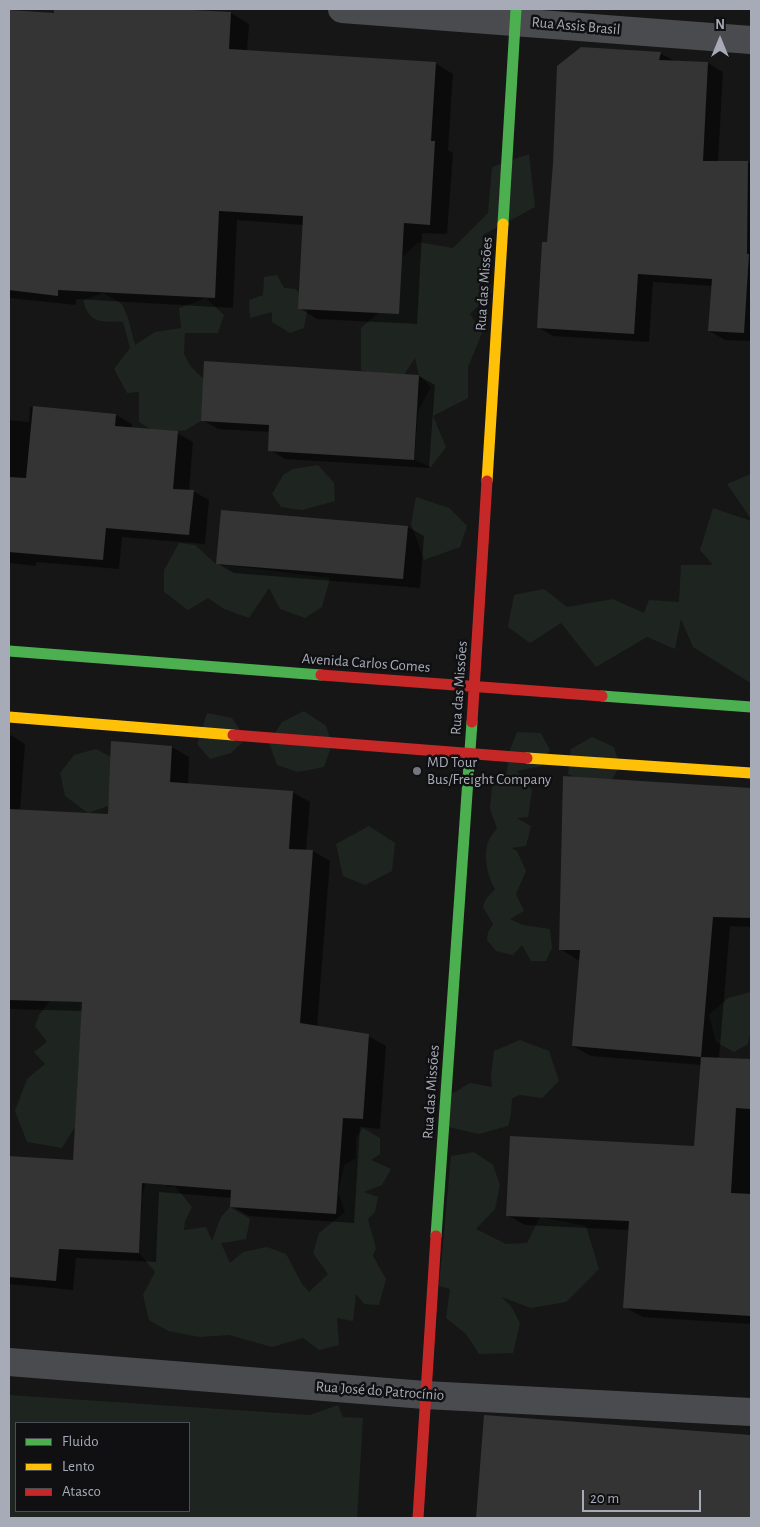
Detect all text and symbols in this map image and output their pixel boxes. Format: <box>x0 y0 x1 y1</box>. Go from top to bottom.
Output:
street label: Rua Assis Brasil <box>531 13 621 39</box>
north arrow <box>695 15 745 65</box>
text: N <box>715 18 725 32</box>
street label: Rua das Missões <box>472 236 496 332</box>
street label: Rua das Missões <box>447 640 471 736</box>
street label: Avenida Carlos Gomes <box>301 650 431 676</box>
place label: MD Tour Bus/Freight Company <box>427 753 551 788</box>
marker: MD Tour Bus/Freight Company <box>411 765 423 777</box>
street label: Rua das Missões <box>419 1044 443 1140</box>
street label: Rua José do Patrocínio <box>315 1378 445 1404</box>
legend <box>15 1422 190 1512</box>
text: Fluido <box>62 1434 99 1449</box>
text: Lento <box>62 1459 95 1474</box>
scale bar <box>585 1480 704 1512</box>
text: Atasco <box>62 1484 101 1499</box>
text: 20 m <box>590 1491 619 1506</box>

